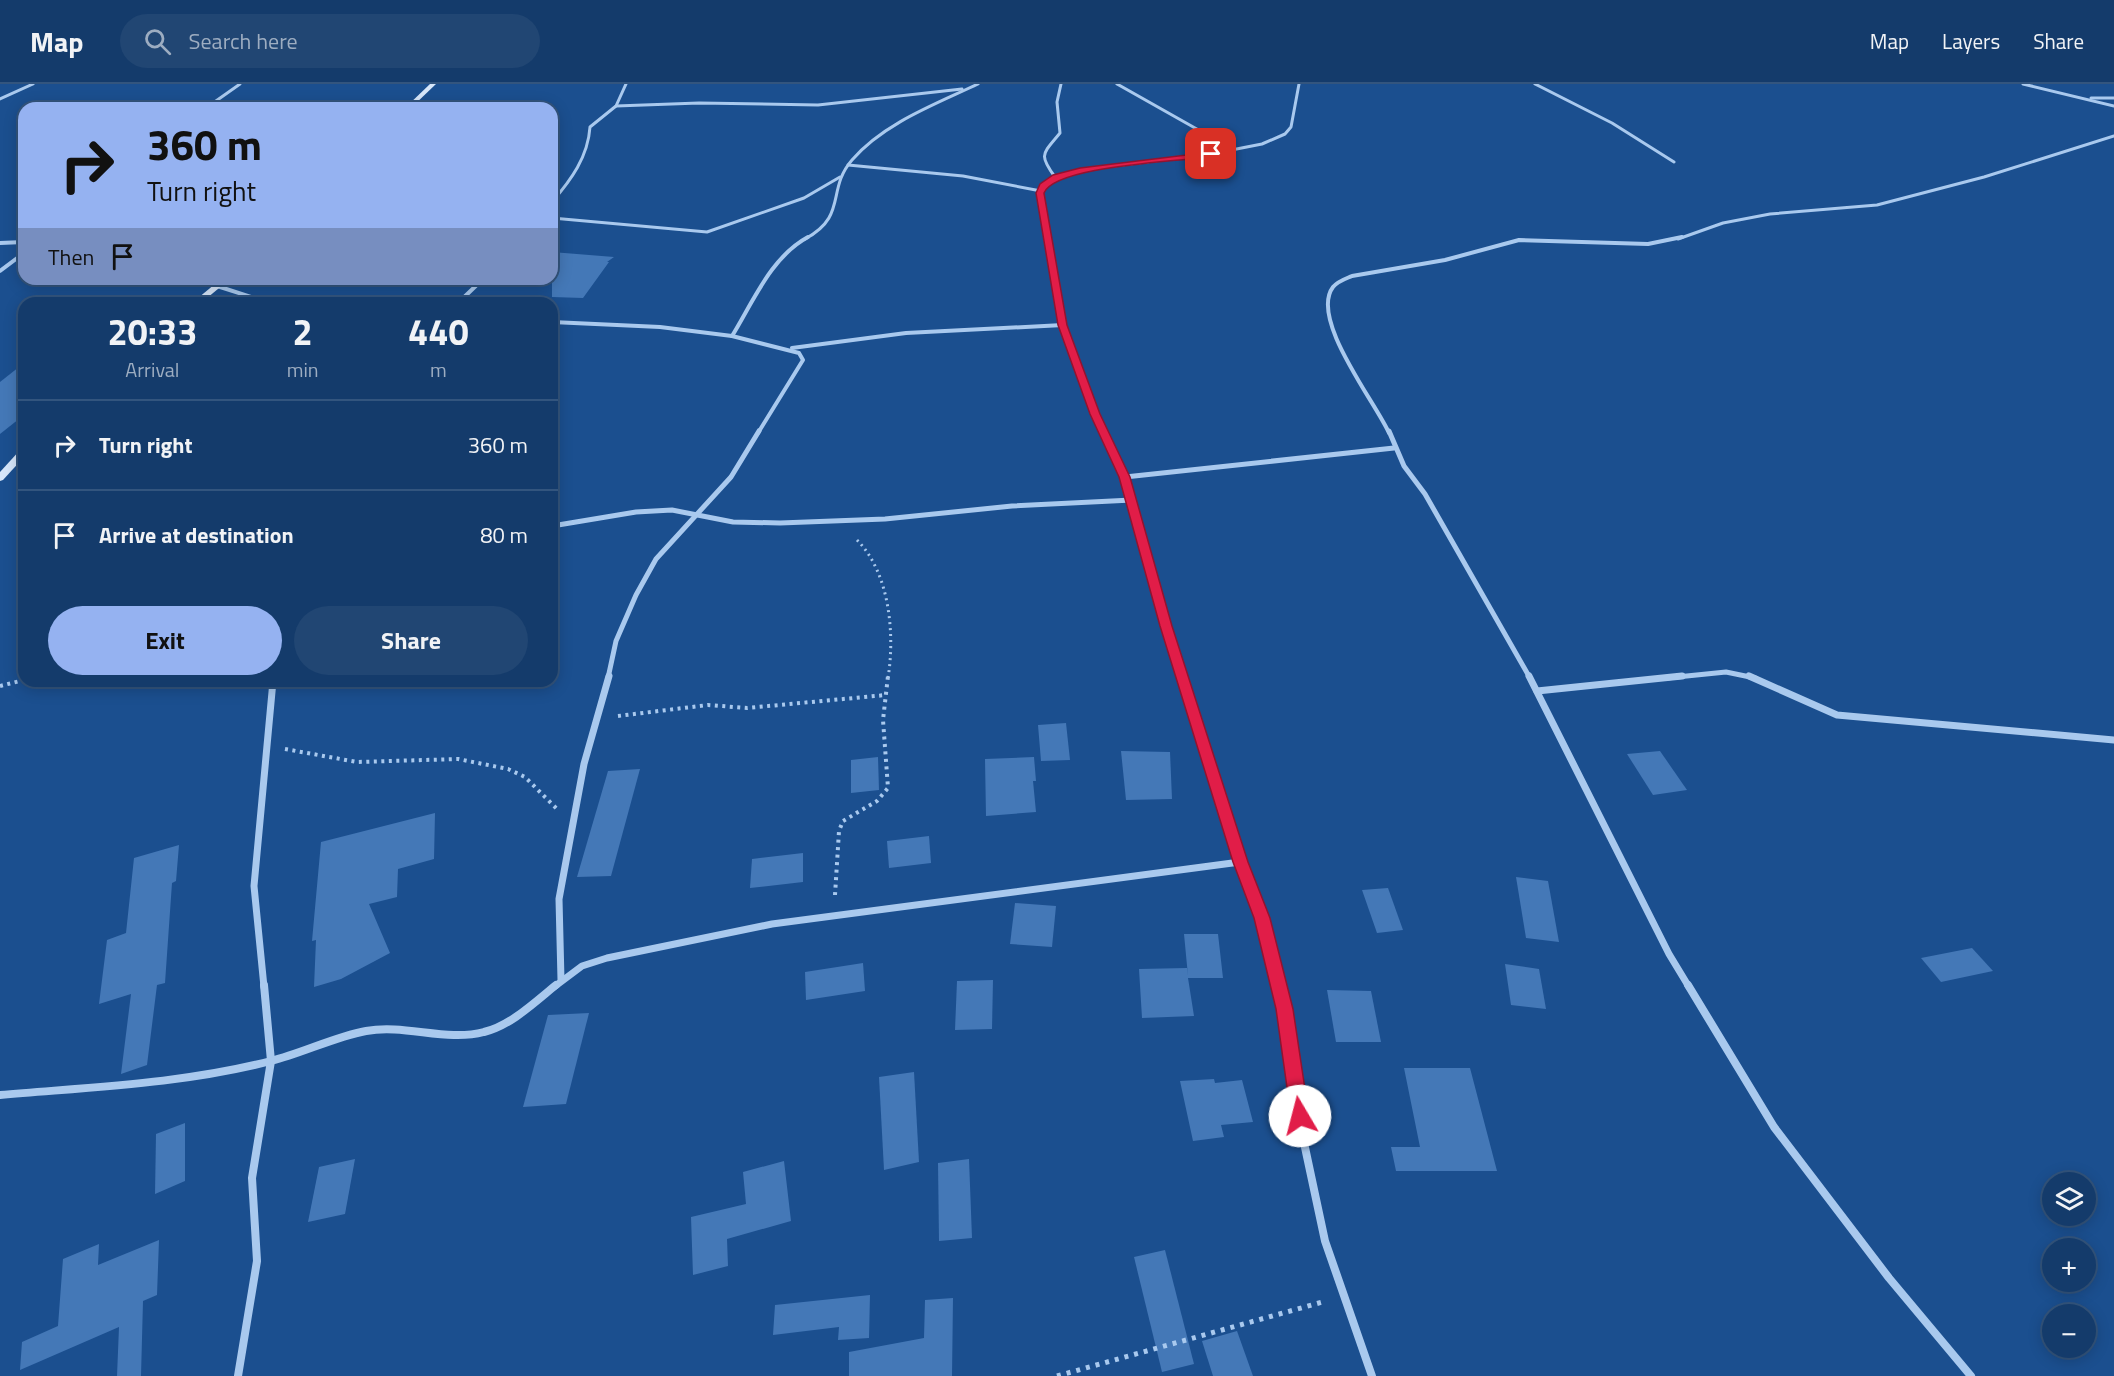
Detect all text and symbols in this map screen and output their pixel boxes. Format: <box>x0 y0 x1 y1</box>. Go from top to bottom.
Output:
search box <box>120 14 540 68</box>
text: Map <box>30 20 84 63</box>
text: Search here <box>189 24 298 58</box>
icon: search <box>141 25 174 58</box>
text: Map <box>1870 25 1909 57</box>
text: Layers <box>1942 25 2000 57</box>
text: Share <box>2033 25 2084 57</box>
text: 360 m <box>147 112 262 176</box>
icon: right <box>48 126 126 204</box>
pin <box>1185 128 1236 179</box>
icon: arrive <box>1194 137 1227 170</box>
text: Turn right <box>147 170 256 211</box>
text: Then <box>48 240 94 274</box>
icon: arrive <box>106 240 139 273</box>
text: 20:33 <box>107 304 197 359</box>
text: 2 <box>293 304 313 359</box>
text: 440 <box>408 304 469 359</box>
text: Arrival <box>125 354 180 385</box>
text: min <box>287 354 319 385</box>
text: m <box>430 354 447 385</box>
text: Turn right <box>99 428 193 462</box>
text: 360 m <box>468 428 528 462</box>
icon: right <box>48 429 81 462</box>
text: Arrive at destination <box>99 518 294 552</box>
text: 80 m <box>480 518 528 552</box>
icon: arrive <box>48 519 81 552</box>
button: Exit <box>48 606 282 675</box>
button: Share <box>294 606 528 675</box>
position arrow <box>1268 1084 1332 1148</box>
map controls <box>2042 1172 2096 1358</box>
button: layers <box>2042 1172 2096 1226</box>
button: + <box>2042 1238 2096 1292</box>
button: − <box>2042 1304 2096 1358</box>

